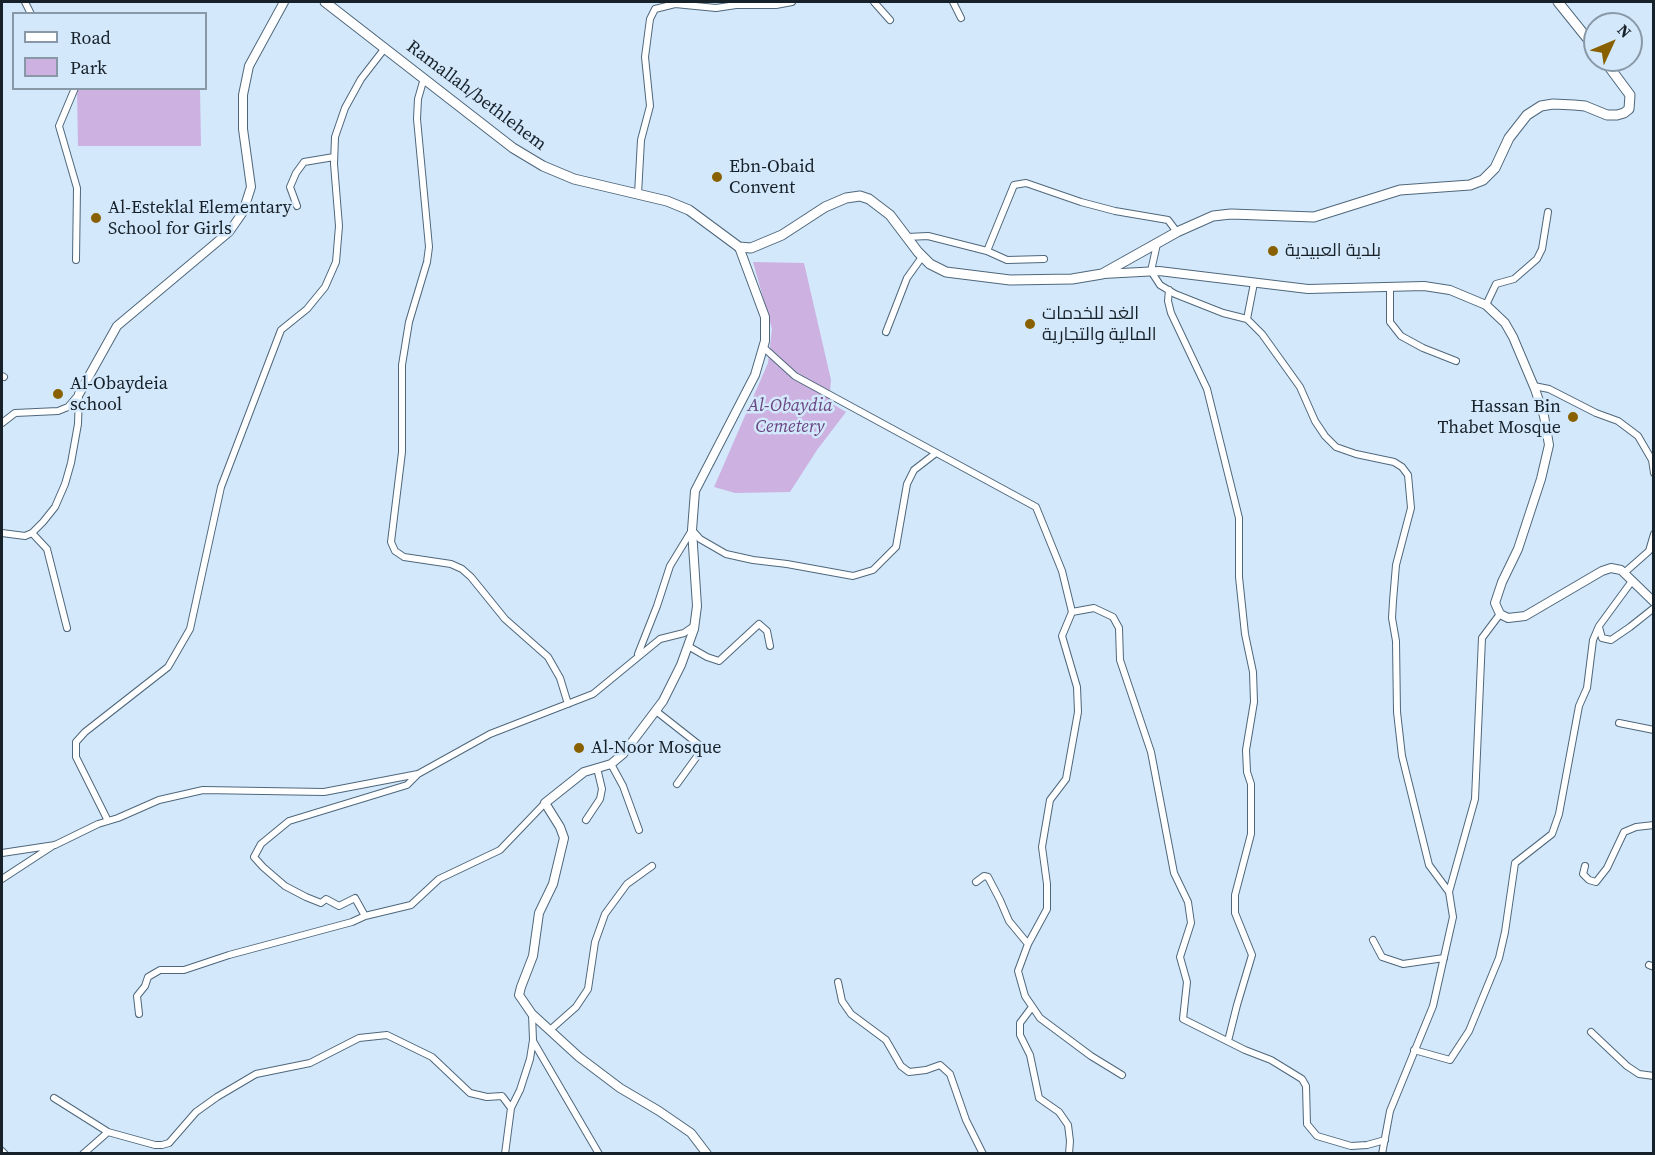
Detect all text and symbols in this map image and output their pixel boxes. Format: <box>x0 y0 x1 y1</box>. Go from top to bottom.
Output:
legend <box>12 12 207 90</box>
north arrow <box>1583 12 1643 72</box>
text: N <box>1613 19 1636 43</box>
text: Road <box>70 25 111 50</box>
street label: Ramallah/bethlehem <box>402 36 550 156</box>
text: Park <box>70 55 107 80</box>
place label: Ebn-Obaid Convent <box>729 156 815 198</box>
marker: Ebn-Obaid Convent <box>710 170 724 184</box>
place label: Al-Esteklal Elementary School for Girls <box>108 197 292 240</box>
marker: Al-Esteklal Elementary School for Girls <box>89 211 103 225</box>
place label: بلدية العبيدية <box>1285 240 1381 262</box>
marker: بلدية العبيدية <box>1266 244 1280 258</box>
place label: الغد للخدمات المالية والتجارية <box>1042 303 1157 346</box>
marker: الغد للخدمات المالية والتجارية <box>1023 317 1037 331</box>
place label: Al-Obaydeia school <box>70 373 168 416</box>
marker: Al-Obaydeia school <box>51 387 65 401</box>
park label: Al-Obaydia Cemetery <box>747 395 833 438</box>
place label: Hassan Bin Thabet Mosque <box>1437 396 1561 438</box>
marker: Hassan Bin Thabet Mosque <box>1566 410 1580 424</box>
place label: Al-Noor Mosque <box>591 737 721 759</box>
marker: Al-Noor Mosque <box>572 741 586 755</box>

